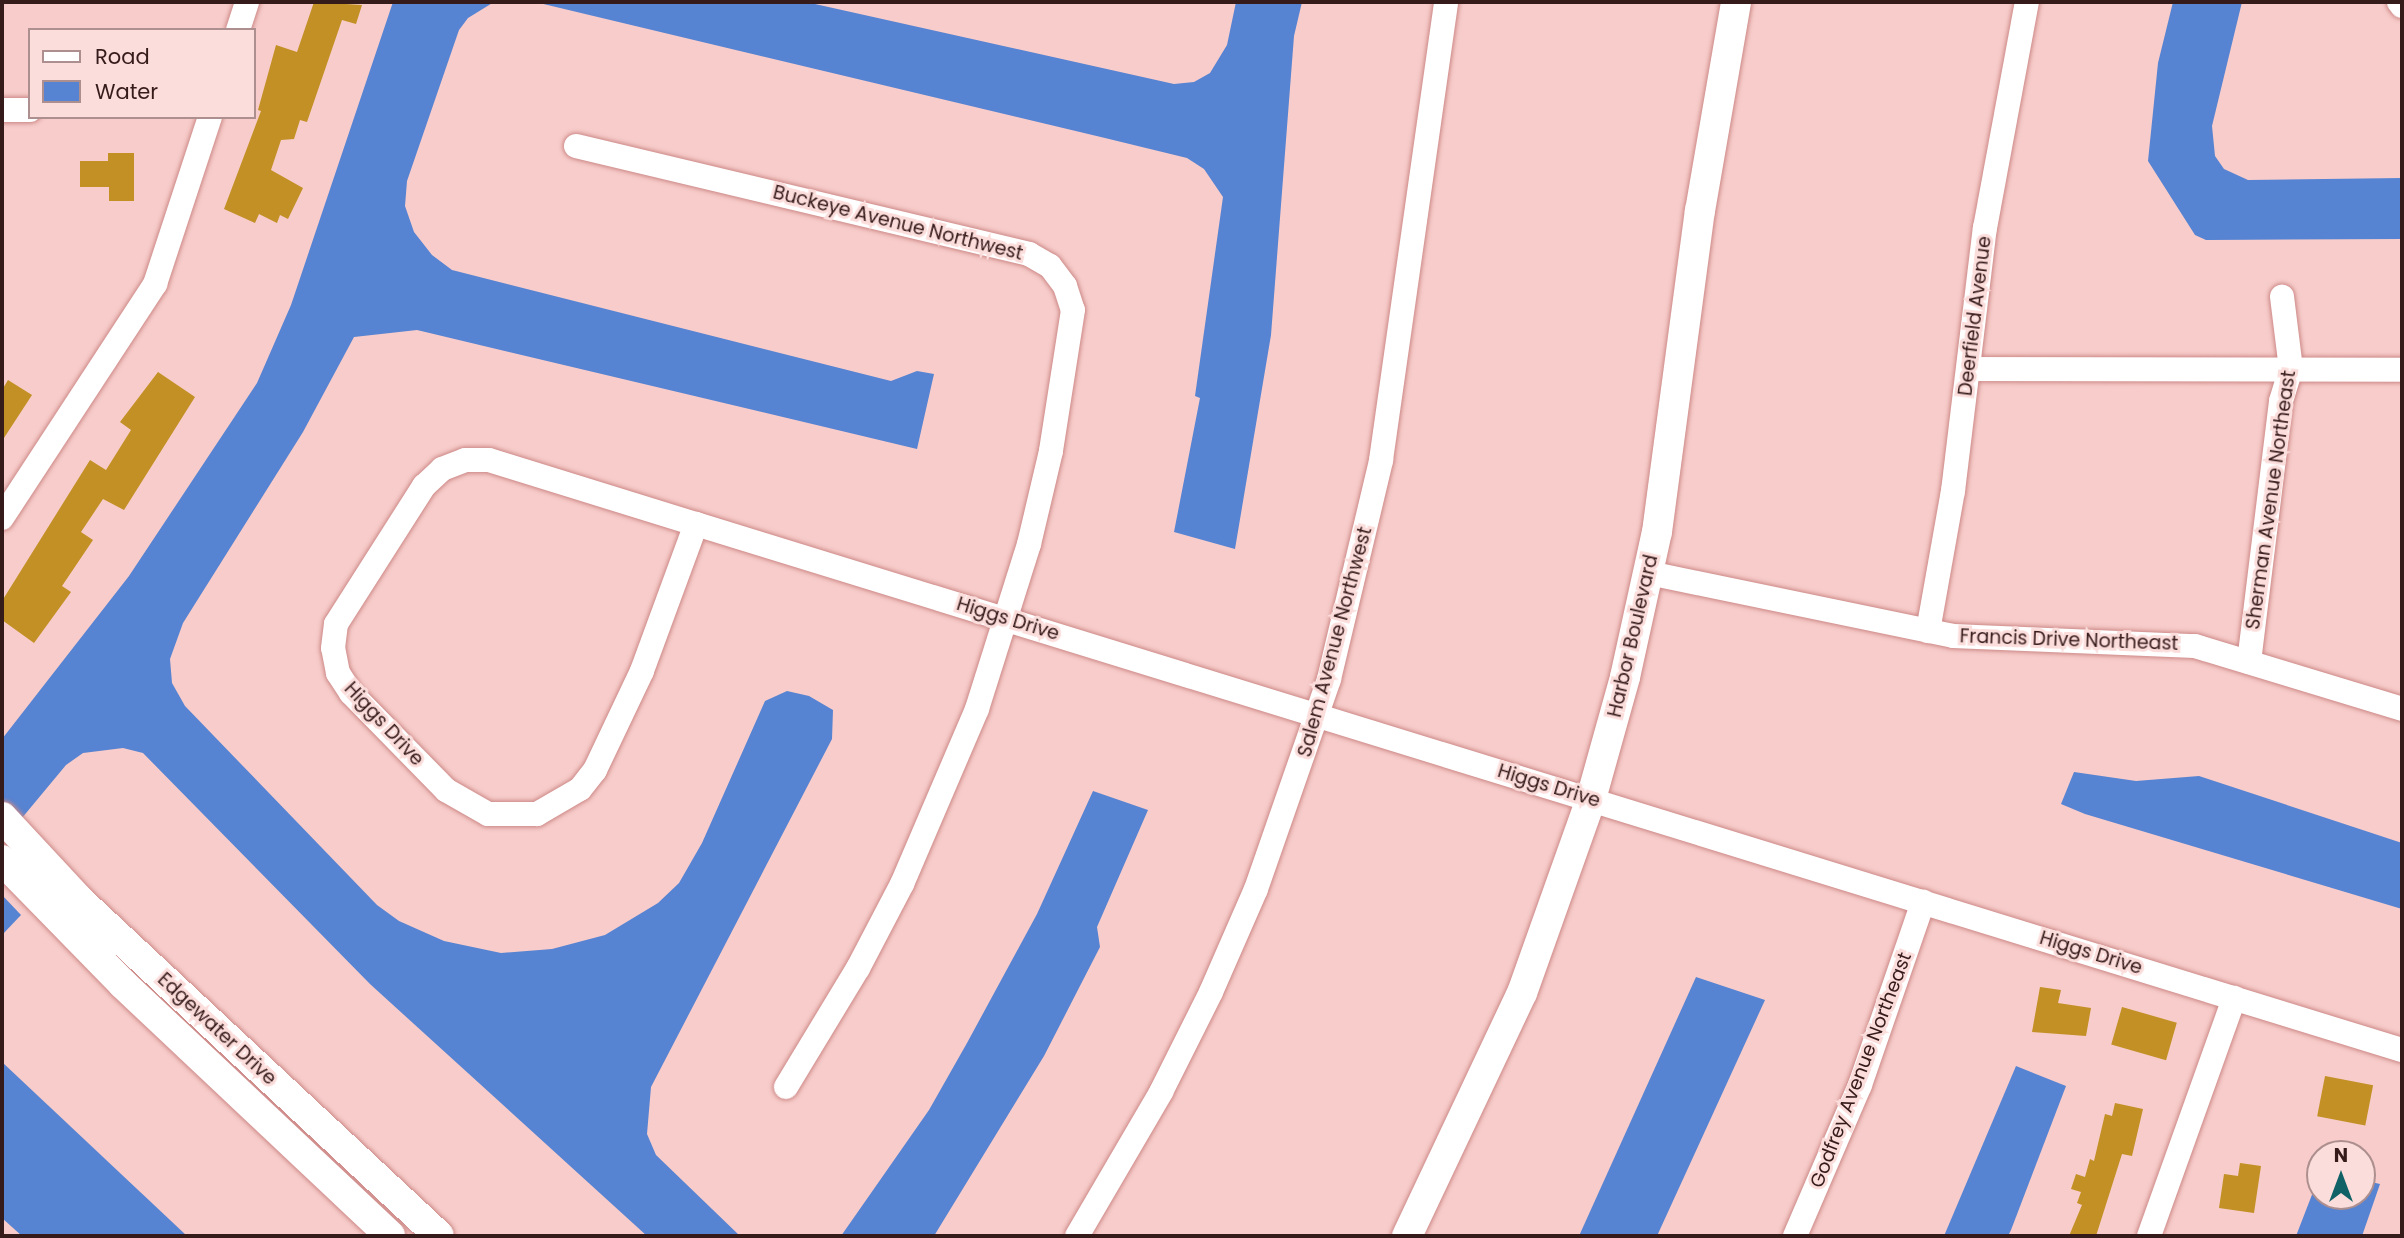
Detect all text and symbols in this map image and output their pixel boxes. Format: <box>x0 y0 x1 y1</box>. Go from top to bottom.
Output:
legend <box>28 28 256 119</box>
text: Road <box>95 42 150 71</box>
text: Water <box>95 77 158 106</box>
street label: Buckeye Avenue Northwest <box>771 181 1025 265</box>
street label: Deerfield Avenue <box>1954 235 1996 397</box>
street label: Sherman Avenue Northeast <box>2242 369 2300 631</box>
street label: Salem Avenue Northwest <box>1293 524 1377 760</box>
street label: Harbor Boulevard <box>1603 553 1663 719</box>
street label: Higgs Drive <box>954 593 1062 645</box>
street label: Francis Drive Northeast <box>1959 625 2179 655</box>
street label: Higgs Drive <box>339 677 429 771</box>
street label: Higgs Drive <box>1495 760 1603 812</box>
street label: Higgs Drive <box>2037 927 2145 979</box>
street label: Godfrey Avenue Northeast <box>1806 949 1916 1191</box>
street label: Edgewater Drive <box>153 968 281 1090</box>
north arrow <box>2306 1140 2376 1210</box>
text: N <box>2334 1142 2348 1169</box>

